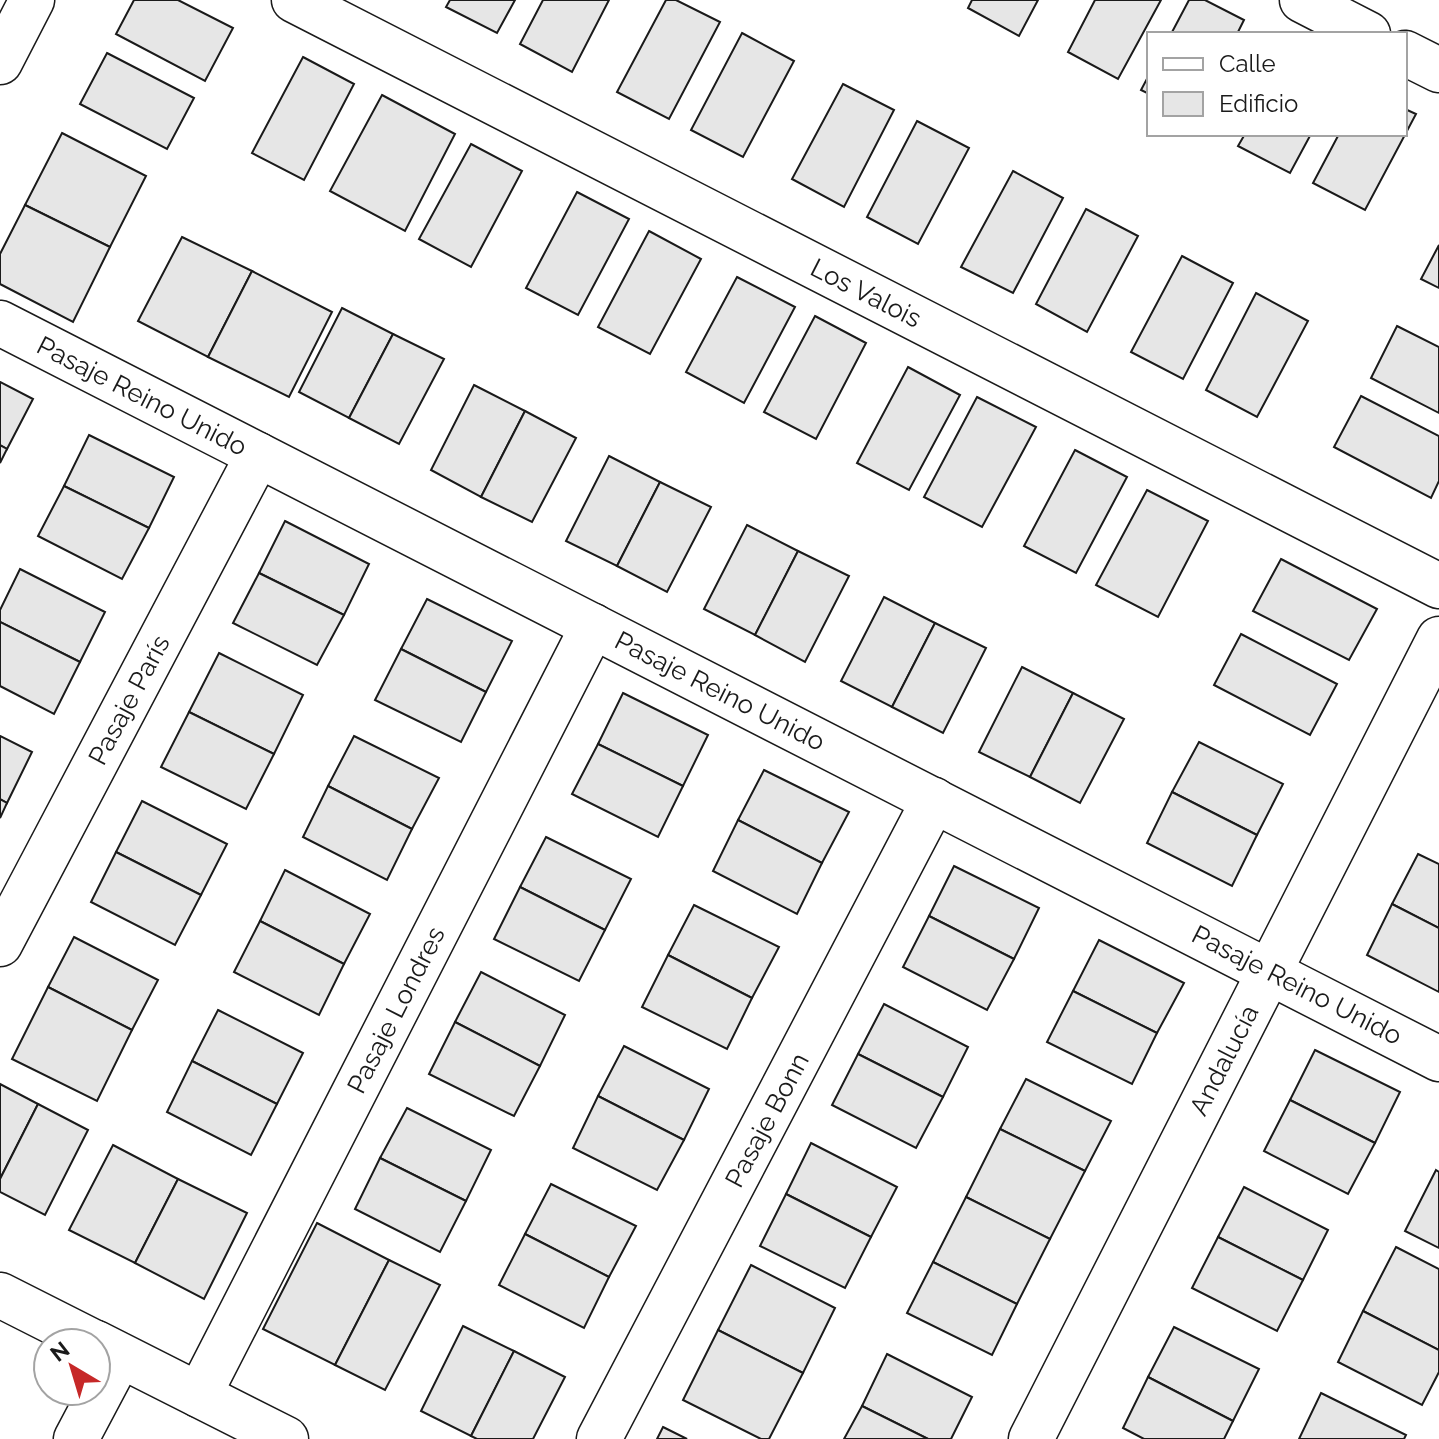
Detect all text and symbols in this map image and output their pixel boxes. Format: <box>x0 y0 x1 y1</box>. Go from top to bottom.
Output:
legend <box>1147 32 1407 136</box>
text: Calle <box>1219 49 1276 78</box>
text: Edificio <box>1219 89 1298 118</box>
street label: Los Valois <box>806 252 926 334</box>
street label: Pasaje Reino Unido <box>32 330 252 462</box>
street label: Pasaje Reino Unido <box>610 625 830 757</box>
street label: Pasaje París <box>82 630 176 770</box>
street label: Pasaje Reino Unido <box>1187 919 1407 1051</box>
street label: Pasaje Londres <box>341 922 451 1098</box>
street label: Andalucía <box>1183 1000 1265 1120</box>
street label: Pasaje Bonn <box>719 1048 815 1192</box>
north arrow <box>32 1327 112 1407</box>
text: N <box>45 1336 74 1367</box>

